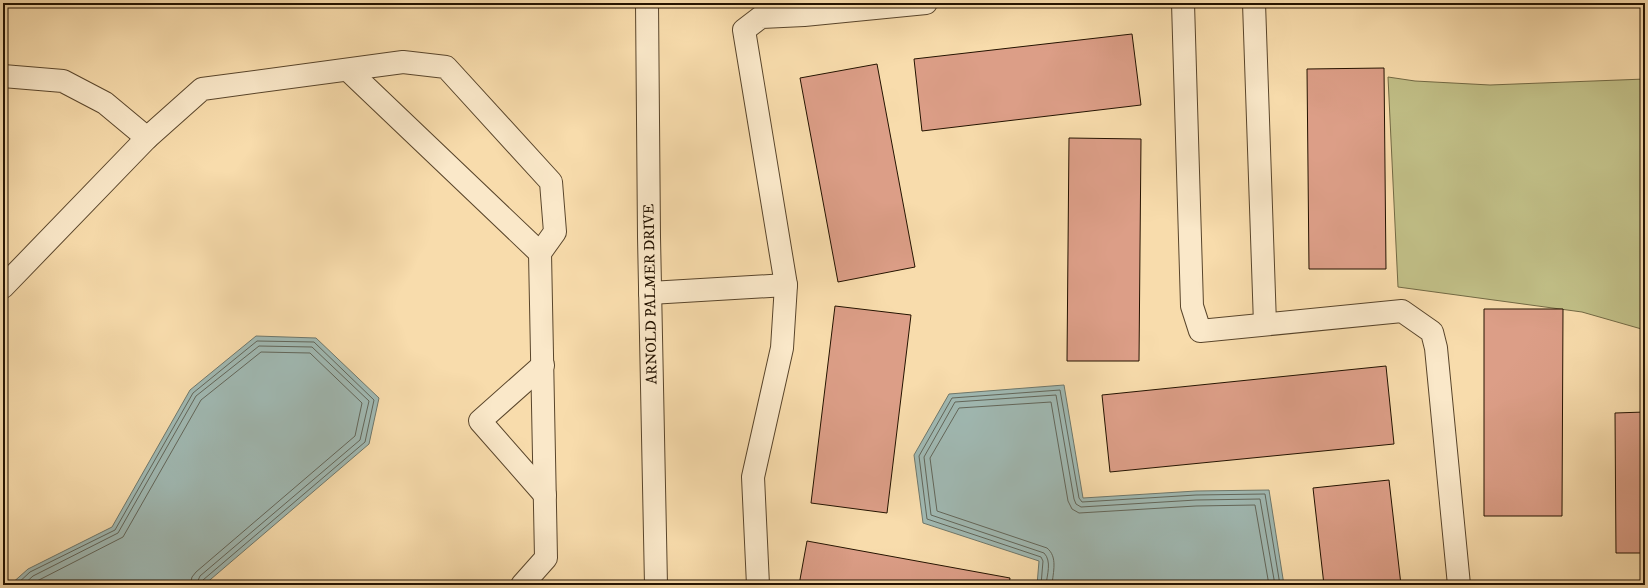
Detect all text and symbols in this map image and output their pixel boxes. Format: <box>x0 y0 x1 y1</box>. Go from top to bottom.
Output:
street label: ARNOLD PALMER DRIVE <box>639 203 662 385</box>

